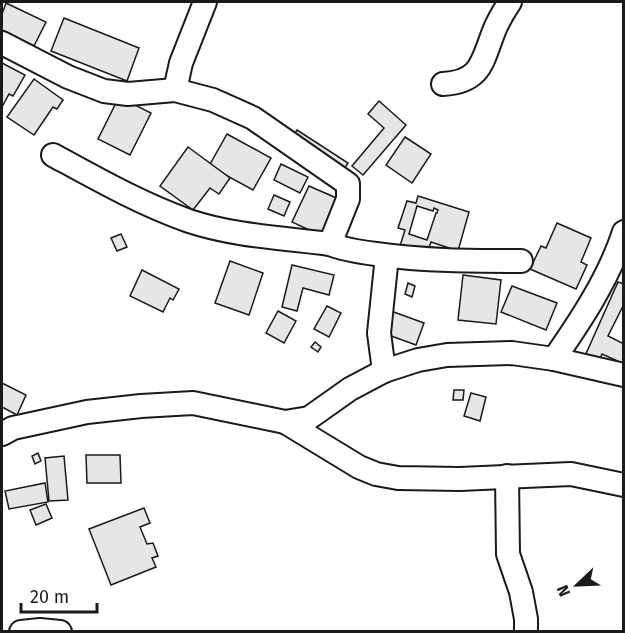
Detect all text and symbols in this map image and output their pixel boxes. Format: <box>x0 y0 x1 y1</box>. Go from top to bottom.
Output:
north arrow <box>547 555 607 615</box>
scale bar <box>21 576 98 614</box>
text: N <box>553 582 574 599</box>
text: 20 m <box>30 586 69 608</box>

